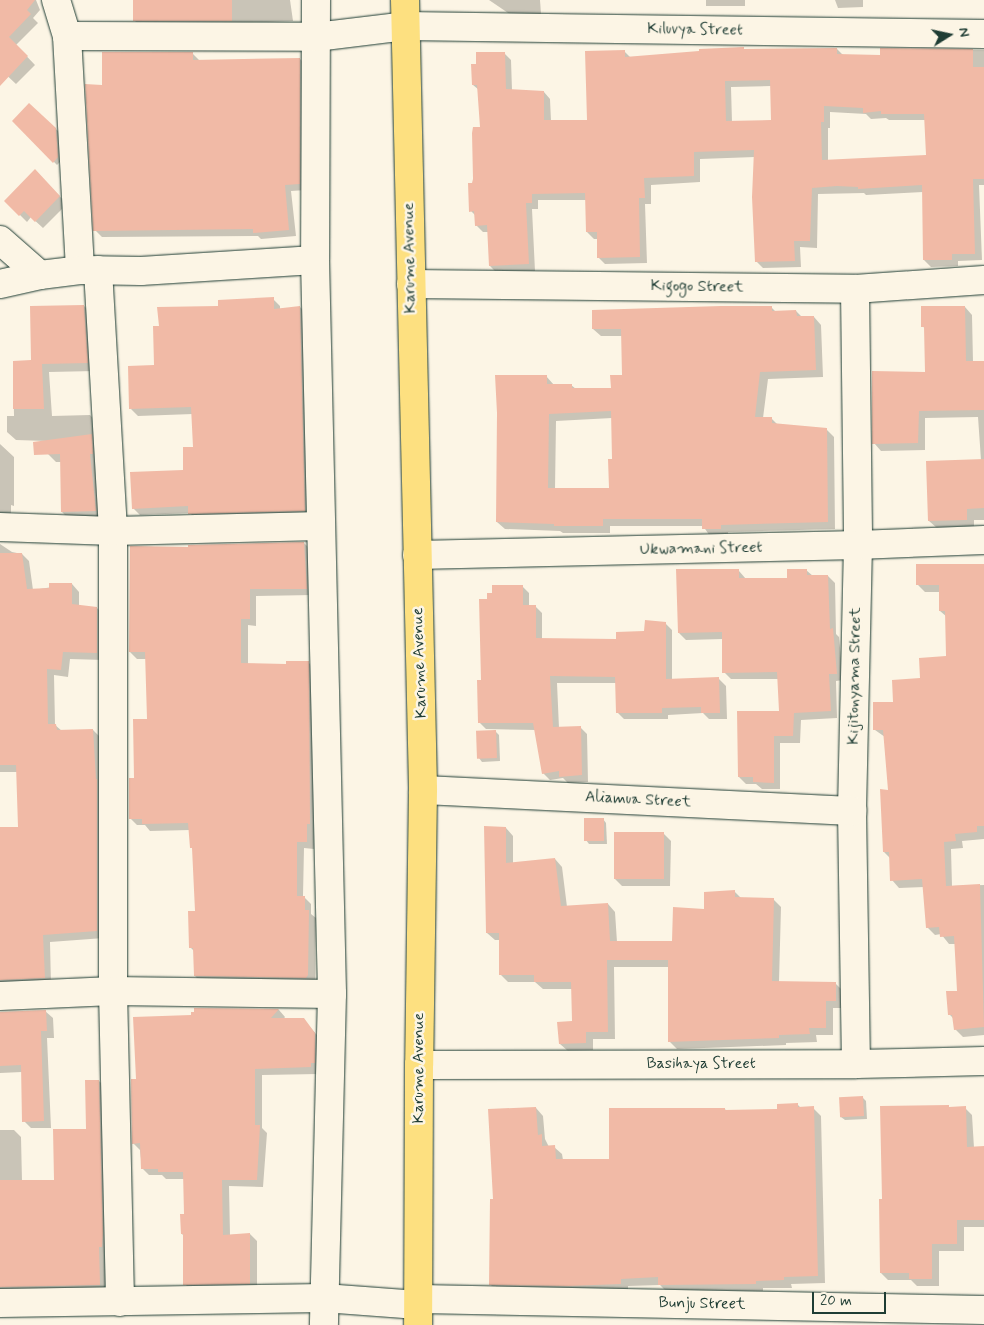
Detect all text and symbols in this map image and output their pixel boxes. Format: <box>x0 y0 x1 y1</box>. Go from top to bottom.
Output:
north arrow <box>924 10 974 60</box>
street label: Kiluvya Street <box>646 20 744 40</box>
text: N <box>954 26 973 39</box>
street label: Karume Avenue <box>399 202 421 314</box>
street label: Kigogo Street <box>650 277 744 297</box>
street label: Ukwamani Street <box>638 538 764 560</box>
street label: Karume Avenue <box>408 607 432 719</box>
street label: Kijitonyama Street <box>844 607 866 745</box>
street label: Aliamua Street <box>585 788 691 812</box>
street label: Karume Avenue <box>409 1013 429 1123</box>
street label: Basihaya Street <box>645 1054 757 1074</box>
scale bar <box>814 1282 888 1314</box>
text: 20 m <box>820 1291 852 1311</box>
street label: Bunju Street <box>658 1294 746 1314</box>

